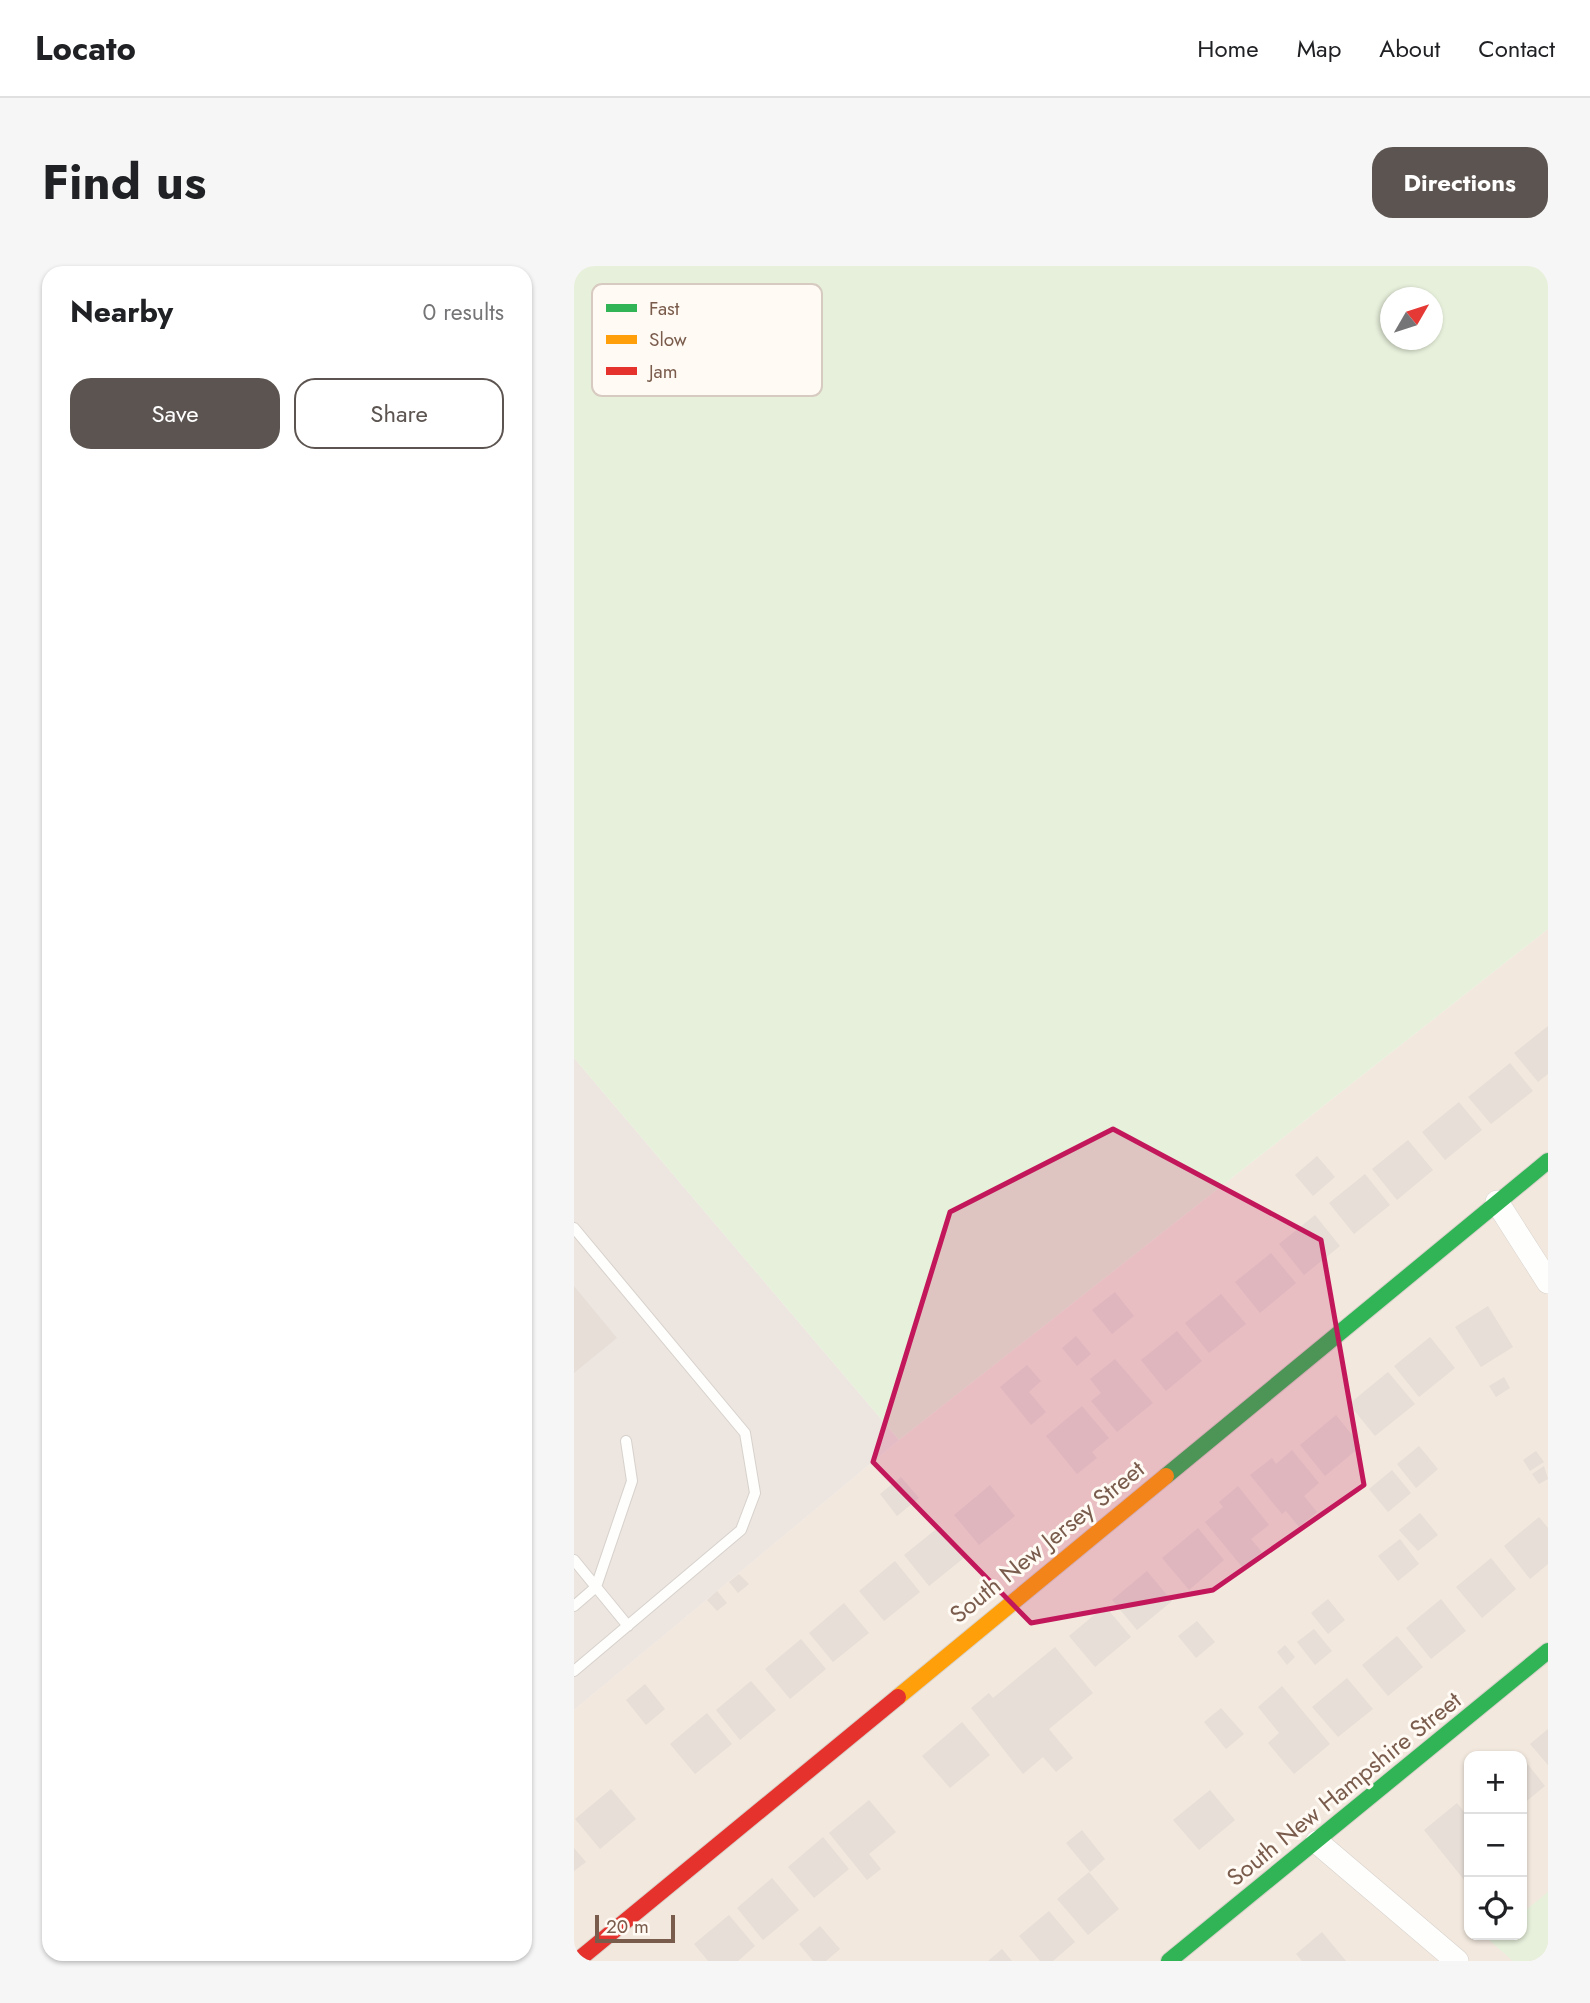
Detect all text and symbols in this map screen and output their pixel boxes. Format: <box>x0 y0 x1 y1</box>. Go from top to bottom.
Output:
text: Locato <box>35 25 136 72</box>
text: Home <box>1197 31 1259 66</box>
text: Map <box>1297 31 1341 66</box>
text: About <box>1379 31 1440 66</box>
text: Contact <box>1478 31 1555 66</box>
text: Find us <box>42 147 206 217</box>
button: Directions <box>1372 147 1548 218</box>
legend <box>592 284 822 396</box>
north arrow <box>1380 287 1443 350</box>
text: Nearby <box>70 290 173 333</box>
text: 0 results <box>422 295 504 329</box>
text: Fast <box>649 295 680 322</box>
text: Slow <box>649 326 687 353</box>
text: Jam <box>646 358 678 385</box>
button: Save <box>70 378 280 449</box>
button: Share <box>294 378 504 449</box>
street label: South New Jersey Street <box>942 1452 1152 1631</box>
street label: South New Hampshire Street <box>1219 1683 1469 1894</box>
map controls <box>1464 1751 1527 1940</box>
button: + <box>1464 1751 1527 1814</box>
button: − <box>1464 1814 1527 1877</box>
button: locate <box>1464 1877 1527 1940</box>
scale bar <box>595 1912 676 1944</box>
text: 20 m <box>606 1913 649 1940</box>

